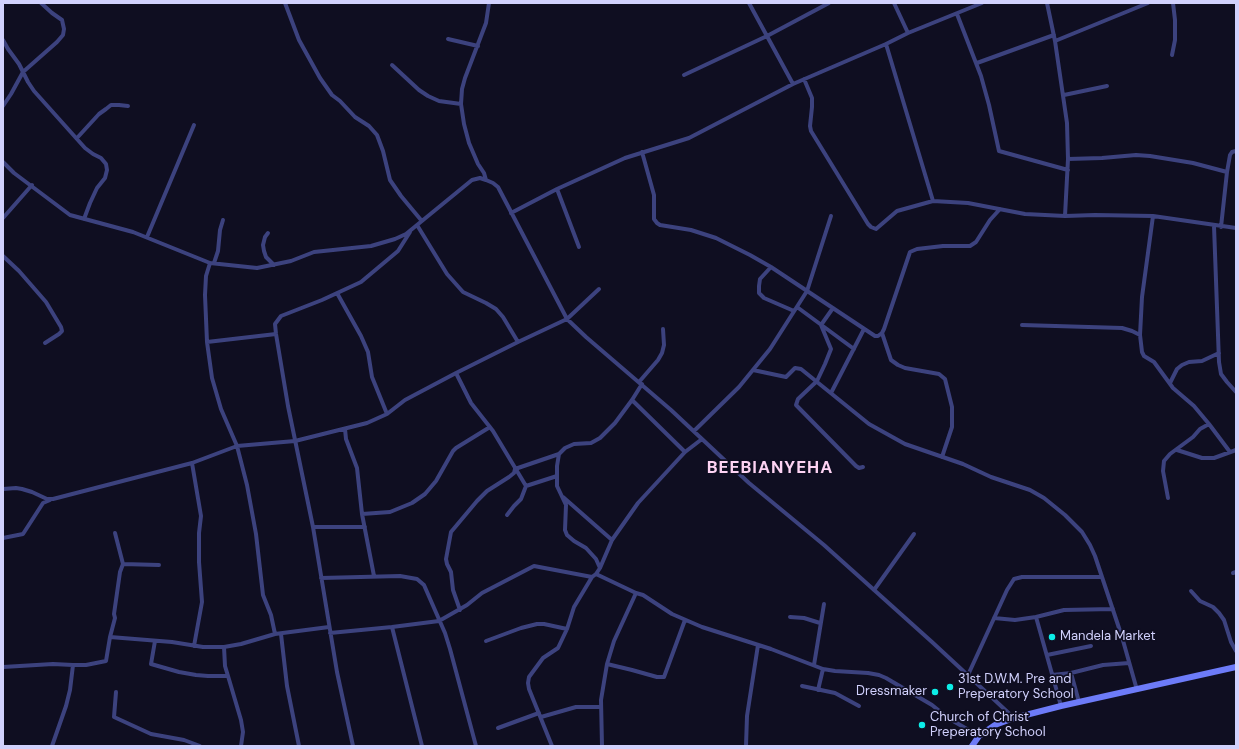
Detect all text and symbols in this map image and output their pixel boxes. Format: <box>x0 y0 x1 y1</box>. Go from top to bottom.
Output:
district label: BEEBIANYEHA <box>707 459 833 479</box>
place label: Mandela Market <box>1060 629 1156 645</box>
marker: Mandela Market <box>1047 632 1057 642</box>
place label: 31st D.W.M. Pre and Preperatory School <box>958 672 1074 703</box>
marker: 31st D.W.M. Pre and Preperatory School <box>945 682 955 692</box>
place label: Dressmaker <box>856 684 927 700</box>
marker: Dressmaker <box>930 687 940 697</box>
place label: Church of Christ Preperatory School <box>930 710 1046 741</box>
marker: Church of Christ Preperatory School <box>917 720 927 730</box>

